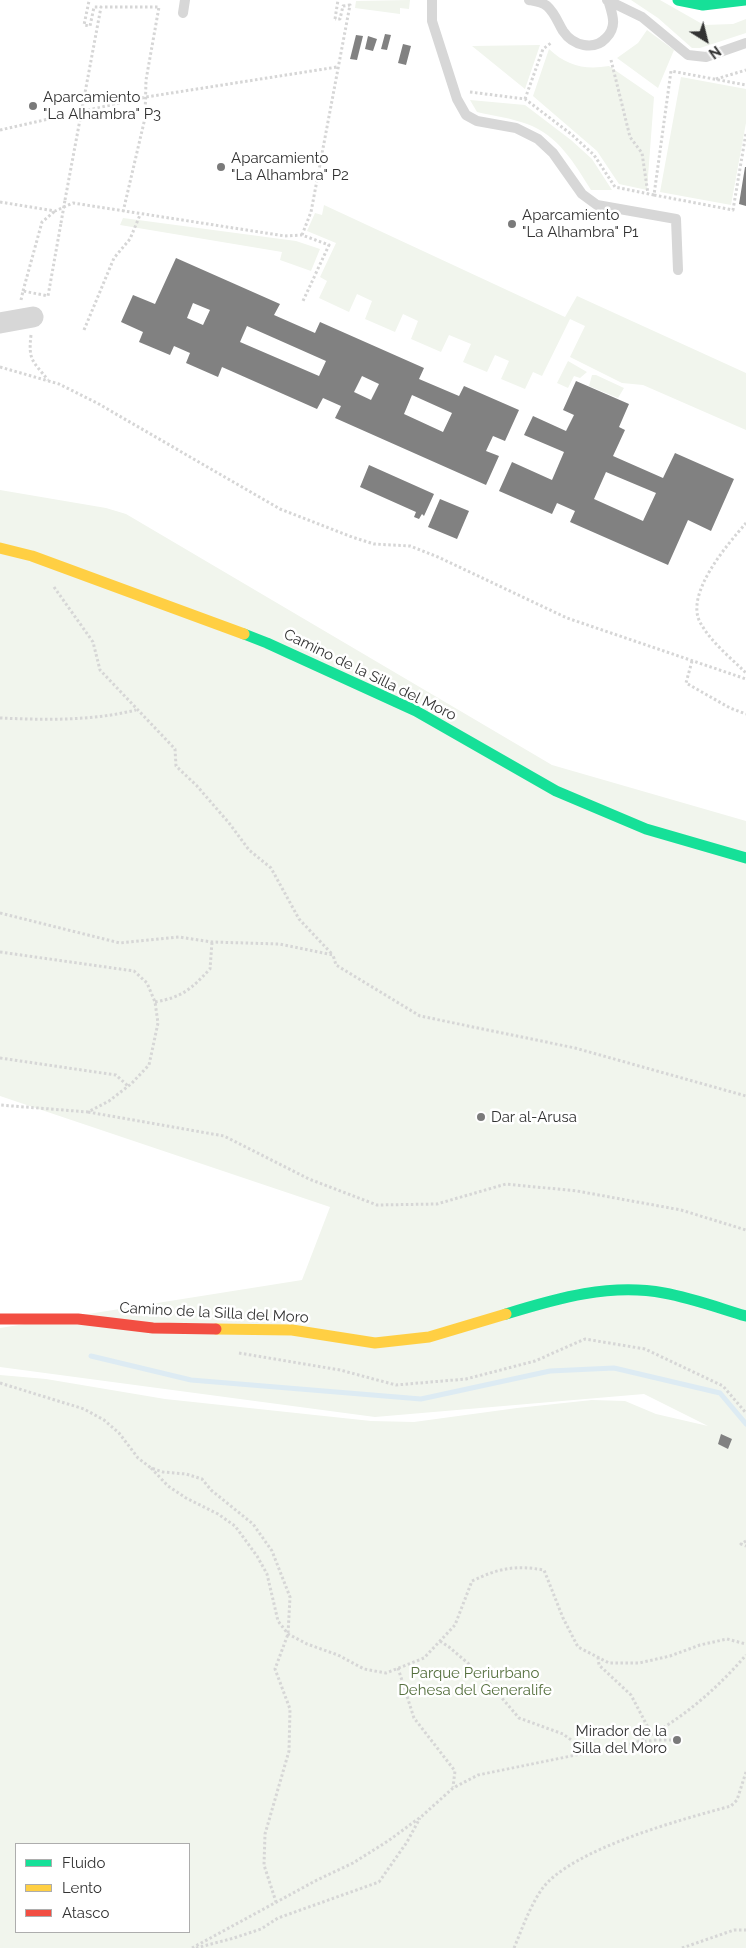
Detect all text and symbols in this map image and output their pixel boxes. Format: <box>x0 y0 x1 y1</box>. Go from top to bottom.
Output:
north arrow <box>681 15 731 65</box>
text: N <box>706 43 724 62</box>
place label: Aparcamiento "La Alhambra" P3 <box>43 88 161 123</box>
marker: Aparcamiento "La Alhambra" P3 <box>27 100 39 112</box>
place label: Aparcamiento "La Alhambra" P2 <box>231 149 349 184</box>
marker: Aparcamiento "La Alhambra" P2 <box>215 161 227 173</box>
place label: Aparcamiento "La Alhambra" P1 <box>522 206 638 241</box>
marker: Aparcamiento "La Alhambra" P1 <box>506 218 518 230</box>
street label: Camino de la Silla del Moro <box>281 625 459 725</box>
place label: Dar al-Arusa <box>491 1108 577 1126</box>
marker: Dar al-Arusa <box>475 1111 487 1123</box>
street label: Camino de la Silla del Moro <box>119 1299 309 1327</box>
park label: Parque Periurbano Dehesa del Generalife <box>398 1664 552 1699</box>
place label: Mirador de la Silla del Moro <box>573 1722 667 1757</box>
marker: Mirador de la Silla del Moro <box>671 1734 683 1746</box>
legend <box>15 1843 190 1933</box>
text: Fluido <box>62 1854 105 1872</box>
text: Lento <box>62 1879 102 1897</box>
text: Atasco <box>62 1904 109 1922</box>

